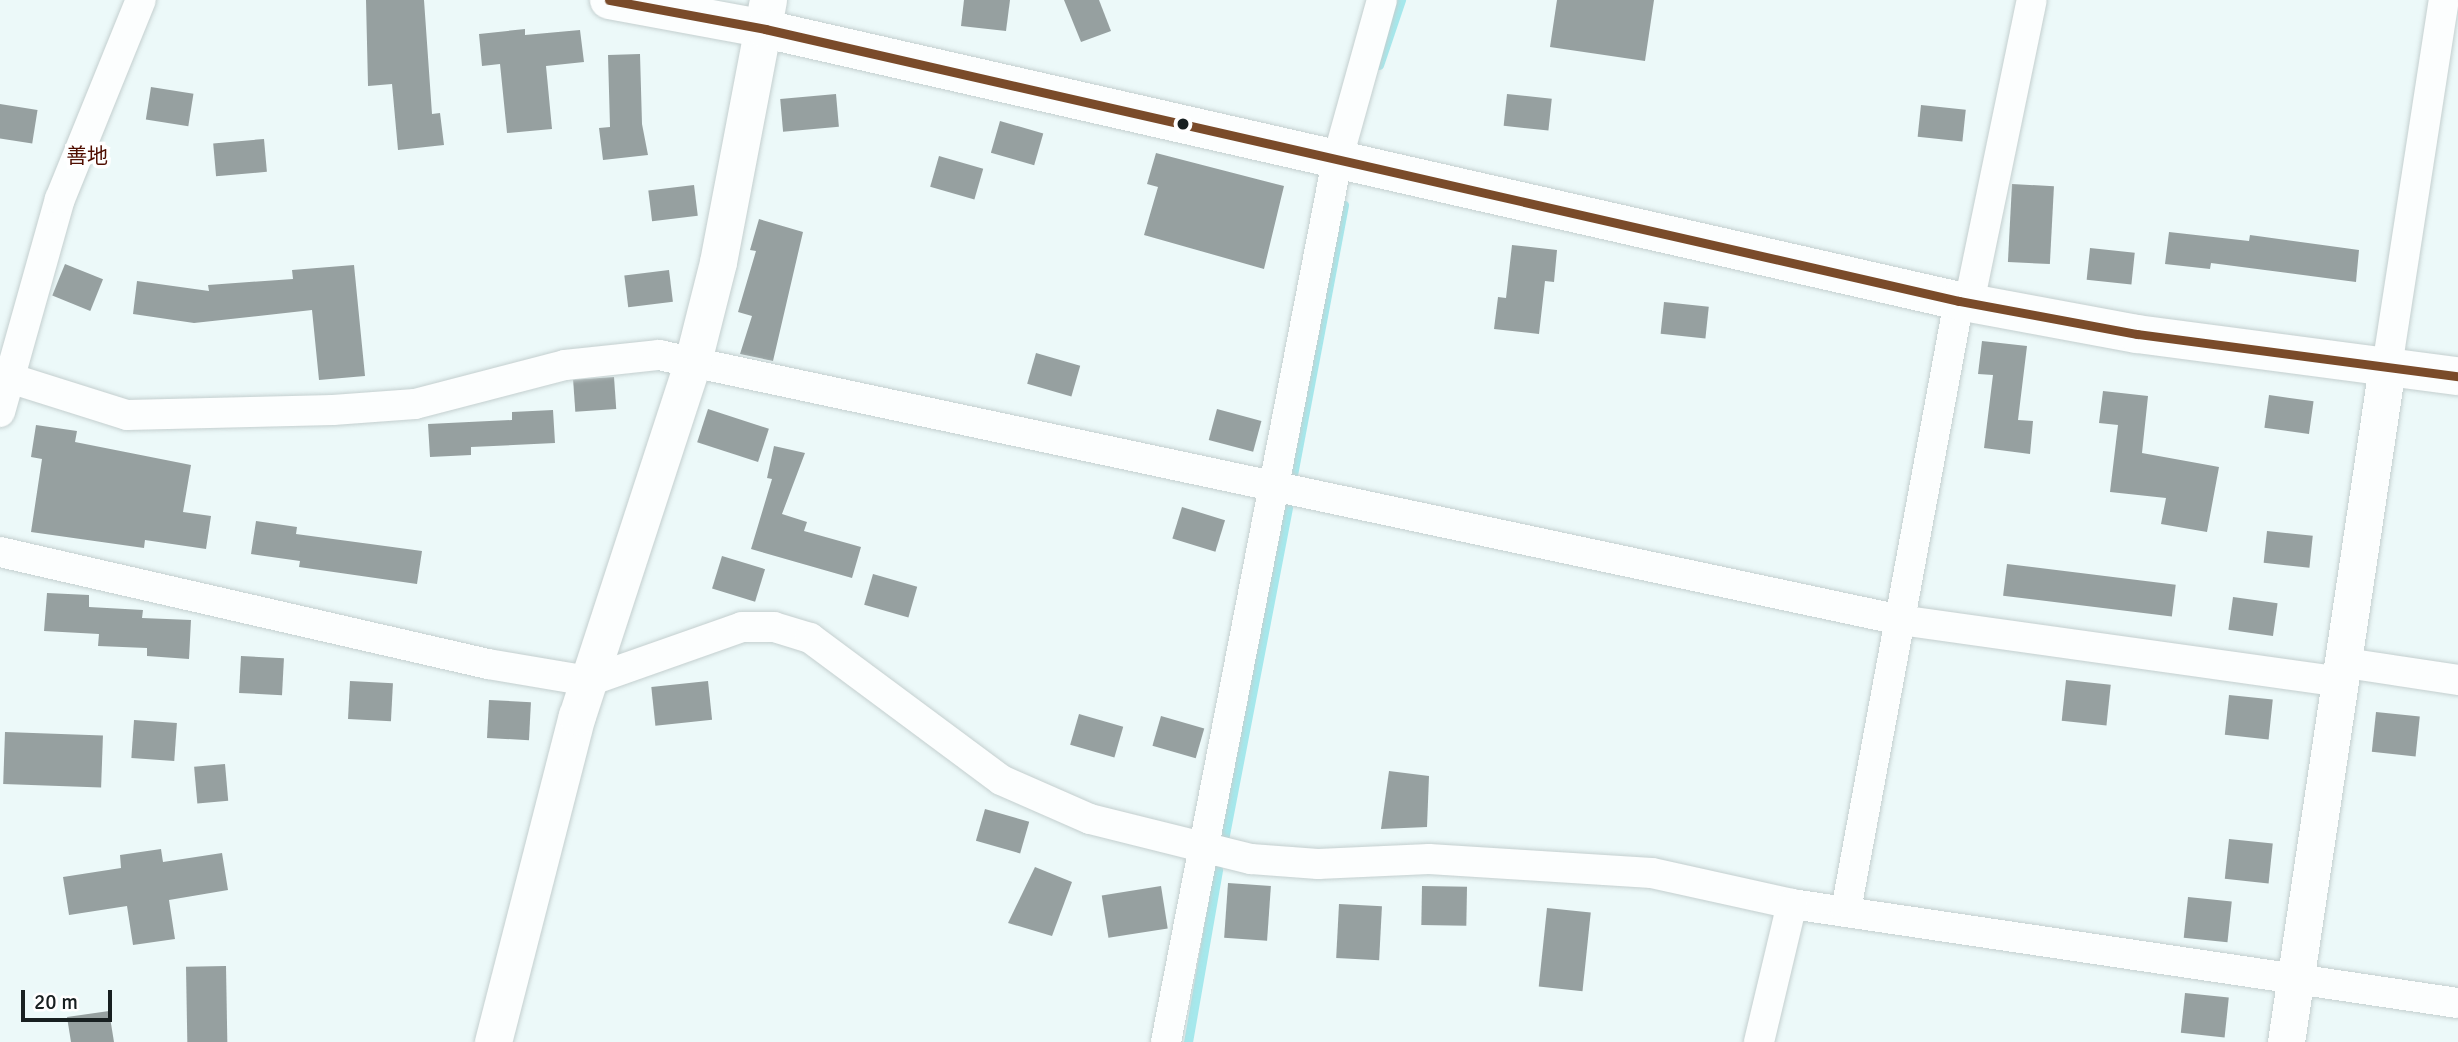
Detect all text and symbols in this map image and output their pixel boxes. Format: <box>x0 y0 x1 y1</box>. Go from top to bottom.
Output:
unlabelled marker <box>1176 117 1190 131</box>
district label: 善地 <box>66 143 108 169</box>
scale bar <box>24 976 116 1020</box>
text: 20 m <box>34 989 78 1015</box>

